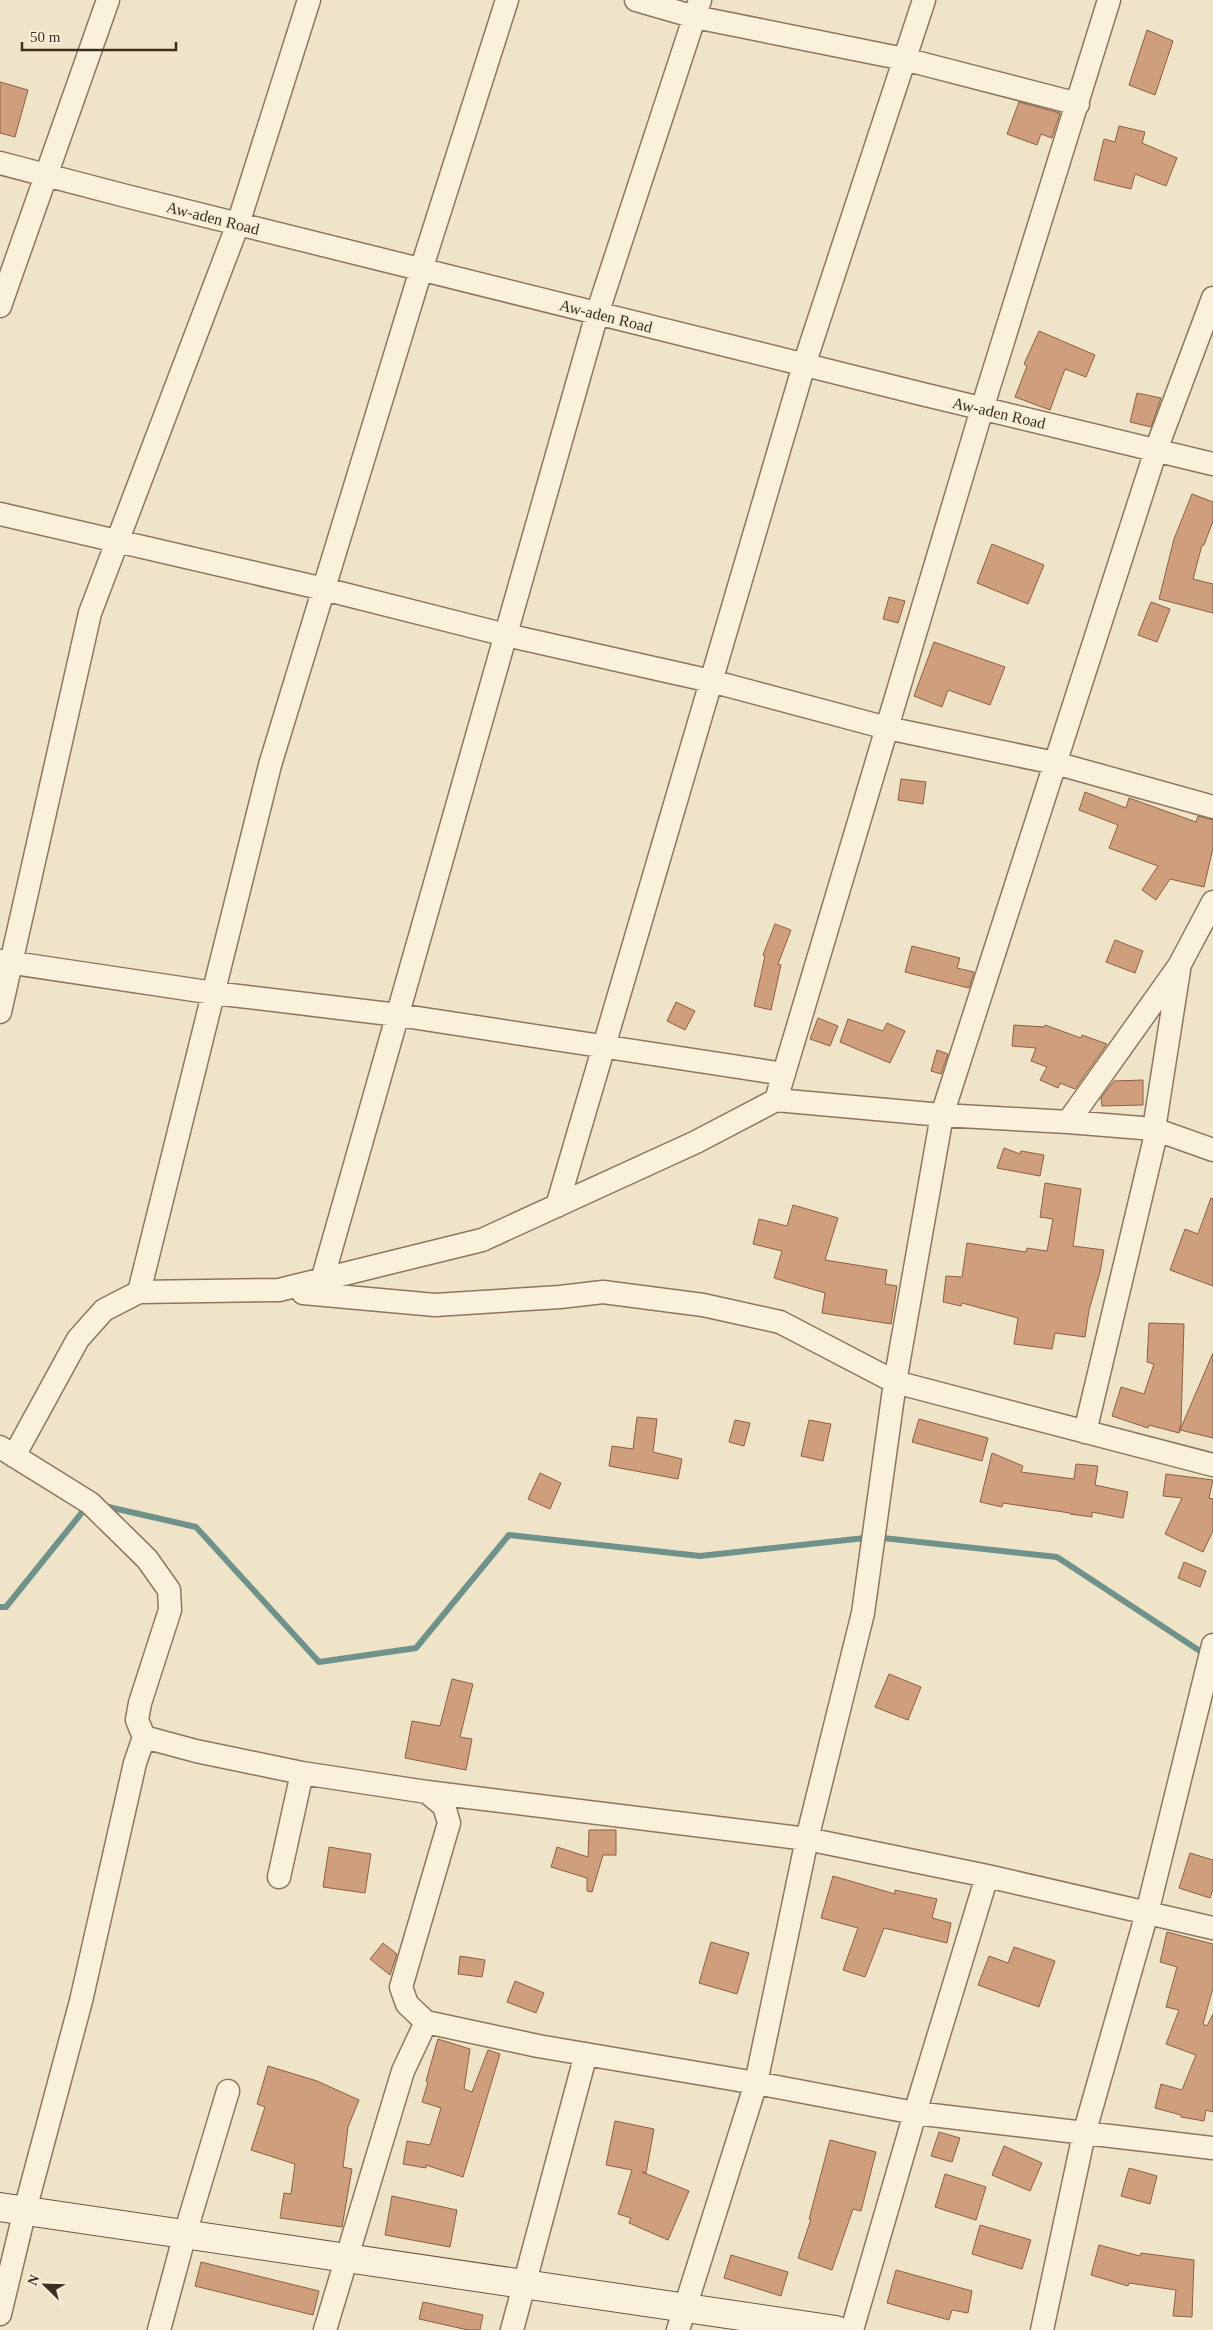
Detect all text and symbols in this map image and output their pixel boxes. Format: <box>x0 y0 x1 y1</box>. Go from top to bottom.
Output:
scale bar <box>22 20 176 52</box>
text: 50 m <box>30 29 61 45</box>
street label: Aw-aden Road <box>165 198 261 238</box>
street label: Aw-aden Road <box>558 296 654 336</box>
street label: Aw-aden Road <box>951 394 1047 432</box>
north arrow <box>20 2260 70 2310</box>
text: N <box>25 2273 42 2288</box>

